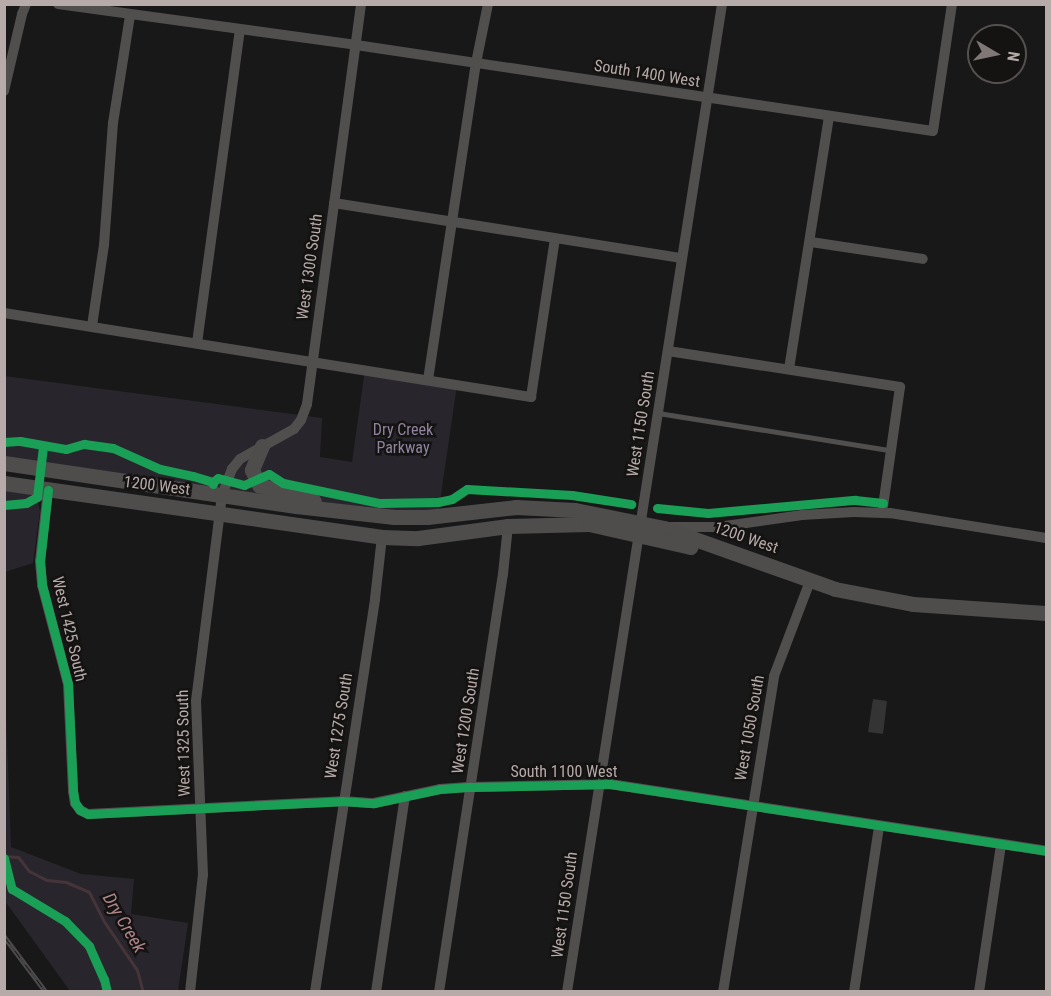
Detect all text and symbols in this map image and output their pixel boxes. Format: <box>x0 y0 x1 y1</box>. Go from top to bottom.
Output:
north arrow <box>967 24 1027 84</box>
text: N <box>1003 50 1023 63</box>
street label: South 1400 West <box>593 56 701 92</box>
street label: West 1300 South <box>293 213 327 321</box>
street label: West 1150 South <box>623 370 659 478</box>
park label: Dry Creek Parkway <box>373 420 433 458</box>
street label: 1200 West <box>123 472 191 500</box>
street label: 1200 West <box>711 518 781 558</box>
street label: West 1425 South <box>48 575 90 683</box>
street label: West 1200 South <box>448 667 484 775</box>
street label: West 1275 South <box>321 672 357 780</box>
street label: West 1050 South <box>731 674 769 782</box>
street label: West 1325 South <box>173 689 195 797</box>
street label: South 1100 West <box>511 762 617 782</box>
street label: West 1150 South <box>548 851 582 959</box>
water label: Dry Creek <box>98 889 150 957</box>

